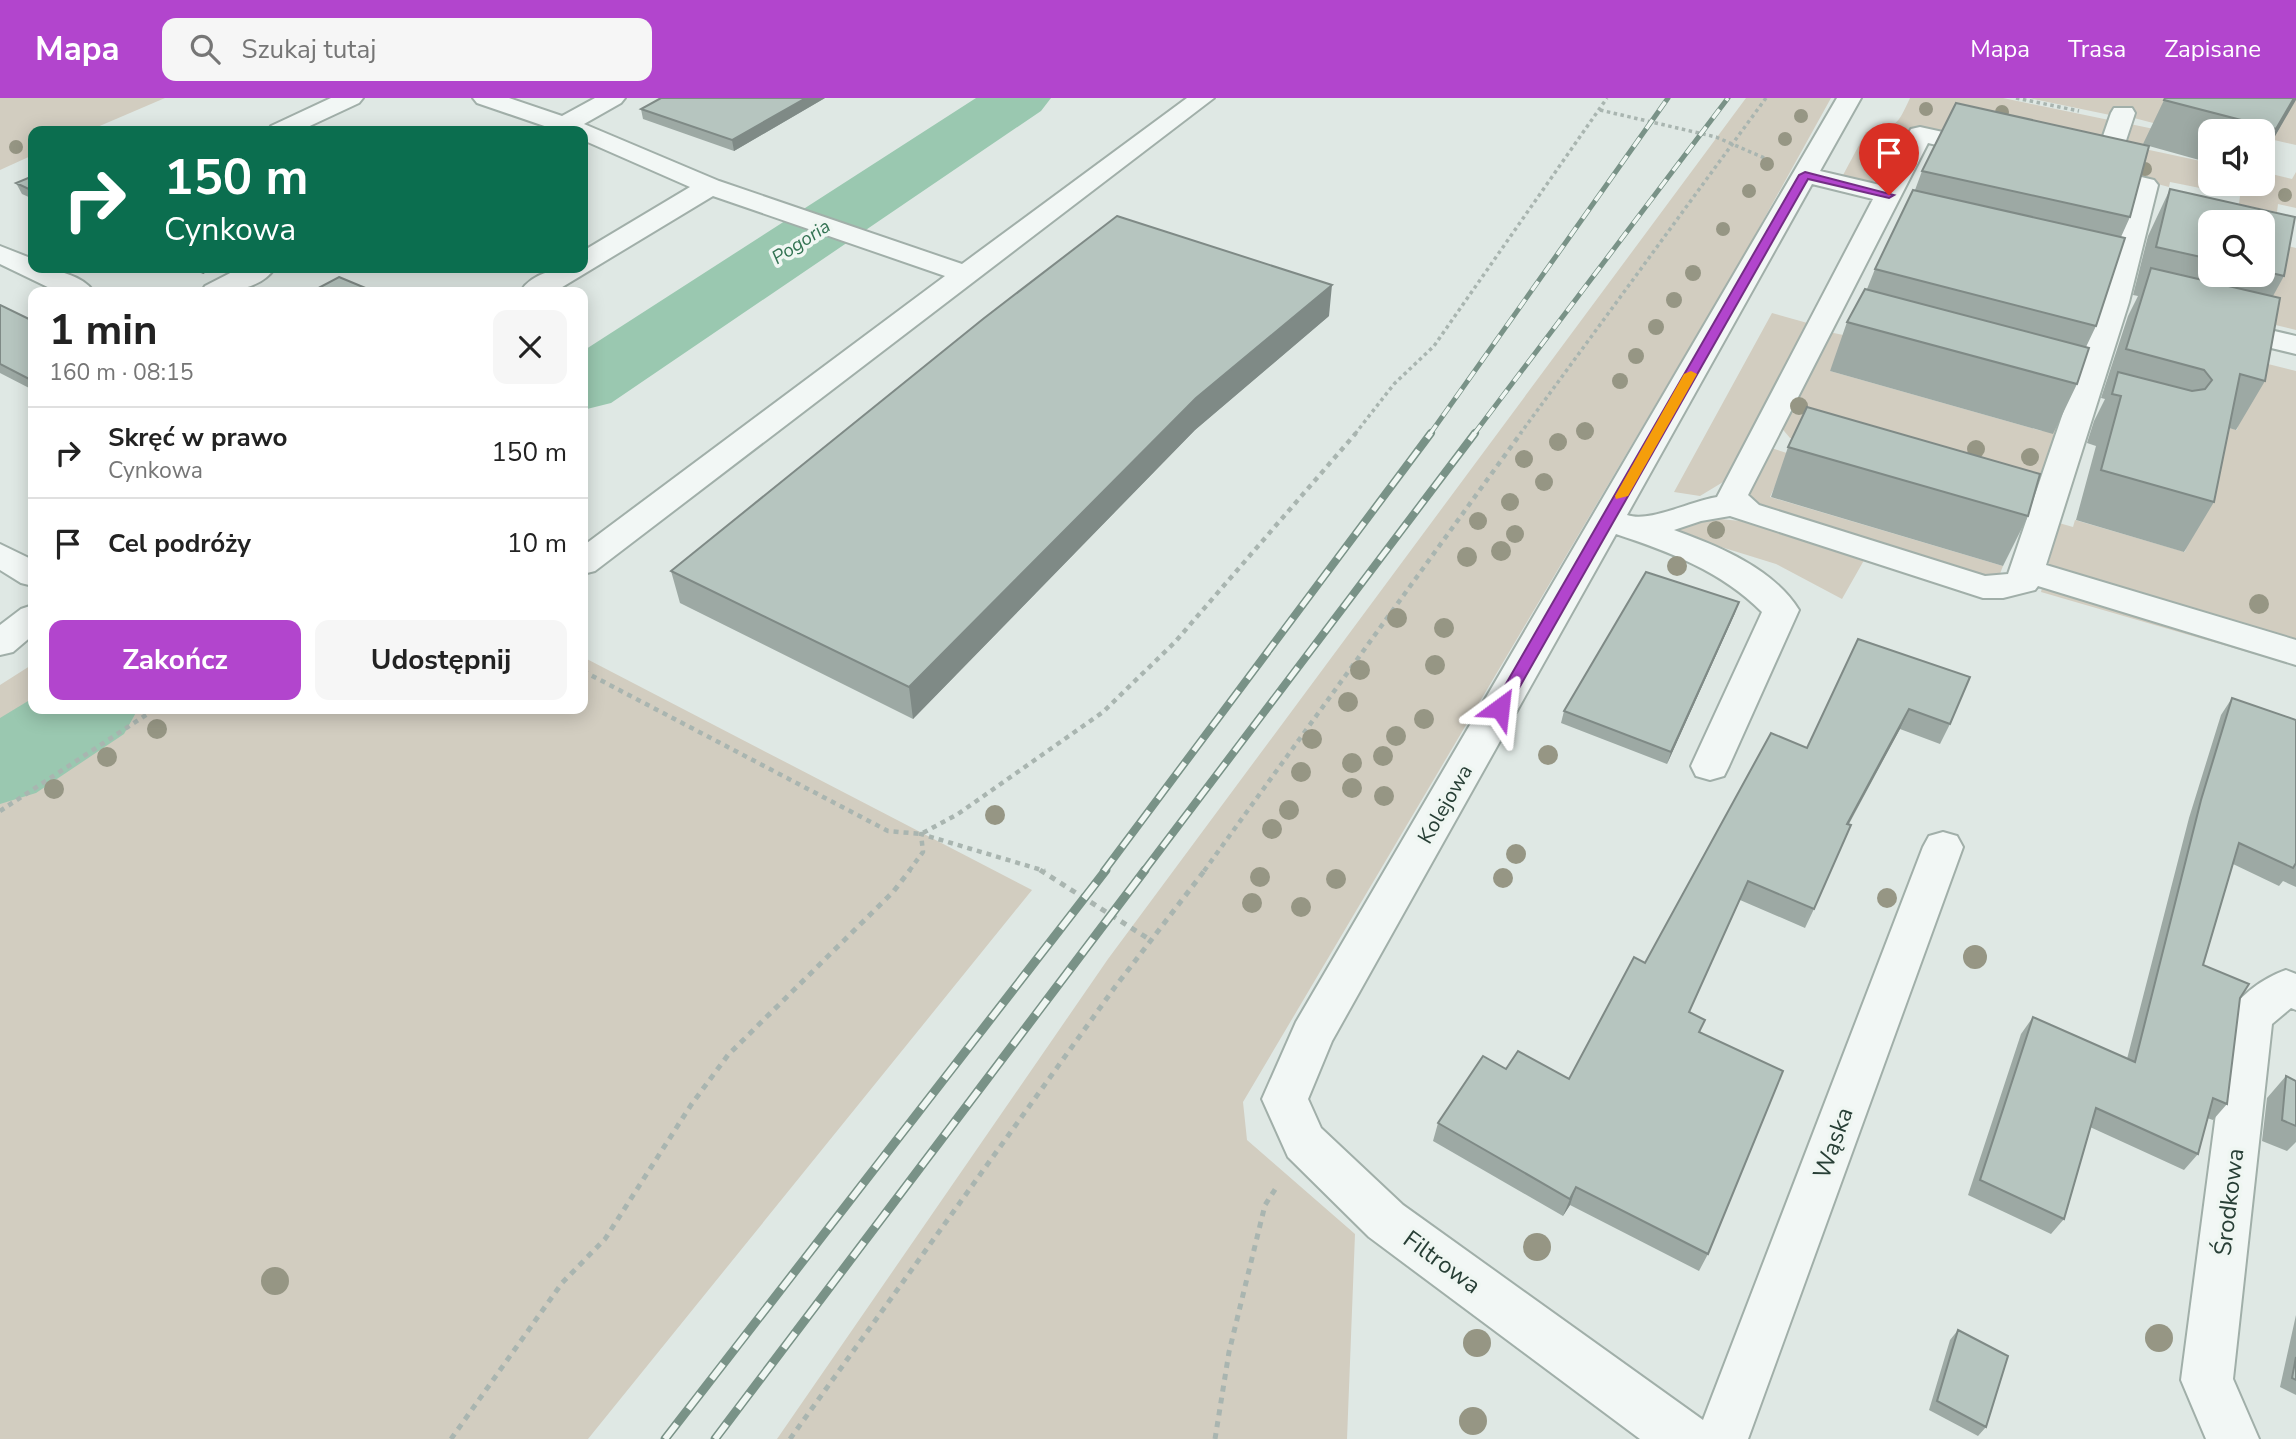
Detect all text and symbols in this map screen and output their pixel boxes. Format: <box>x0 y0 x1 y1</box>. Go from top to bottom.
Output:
search box <box>162 18 652 81</box>
text: Mapa <box>35 27 120 72</box>
icon: search <box>186 30 224 68</box>
text: Szukaj tutaj <box>242 32 376 67</box>
text: Mapa <box>1970 33 2030 65</box>
text: Trasa <box>2068 33 2126 65</box>
text: Zapisane <box>2164 33 2261 65</box>
map controls <box>2198 119 2275 287</box>
button: sound <box>2198 119 2275 196</box>
pin <box>1859 123 1919 195</box>
icon: arrive <box>1870 134 1908 172</box>
text: 150 m <box>164 144 308 211</box>
icon: right <box>49 154 140 245</box>
text: Cynkowa <box>164 208 296 251</box>
button: search <box>2198 210 2275 287</box>
water label: Pogoria <box>767 213 835 271</box>
text: 1 min <box>49 302 158 359</box>
button: close <box>493 310 567 384</box>
text: 160 m · 08:15 <box>49 357 194 388</box>
text: Skręć w prawo <box>108 420 288 455</box>
icon: right <box>49 434 87 472</box>
text: 150 m <box>491 435 567 470</box>
text: Cynkowa <box>108 455 203 486</box>
icon: arrive <box>49 525 87 563</box>
text: Cel podróży <box>108 526 251 561</box>
text: 10 m <box>507 526 567 561</box>
button: Zakończ <box>49 620 301 700</box>
button: Udostępnij <box>315 620 567 700</box>
position arrow <box>1463 671 1537 745</box>
street label: Kolejowa <box>1411 759 1479 849</box>
street label: Wąska <box>1805 1103 1861 1183</box>
street label: Środkowa <box>2207 1146 2251 1258</box>
street label: Filtrowa <box>1397 1223 1487 1301</box>

